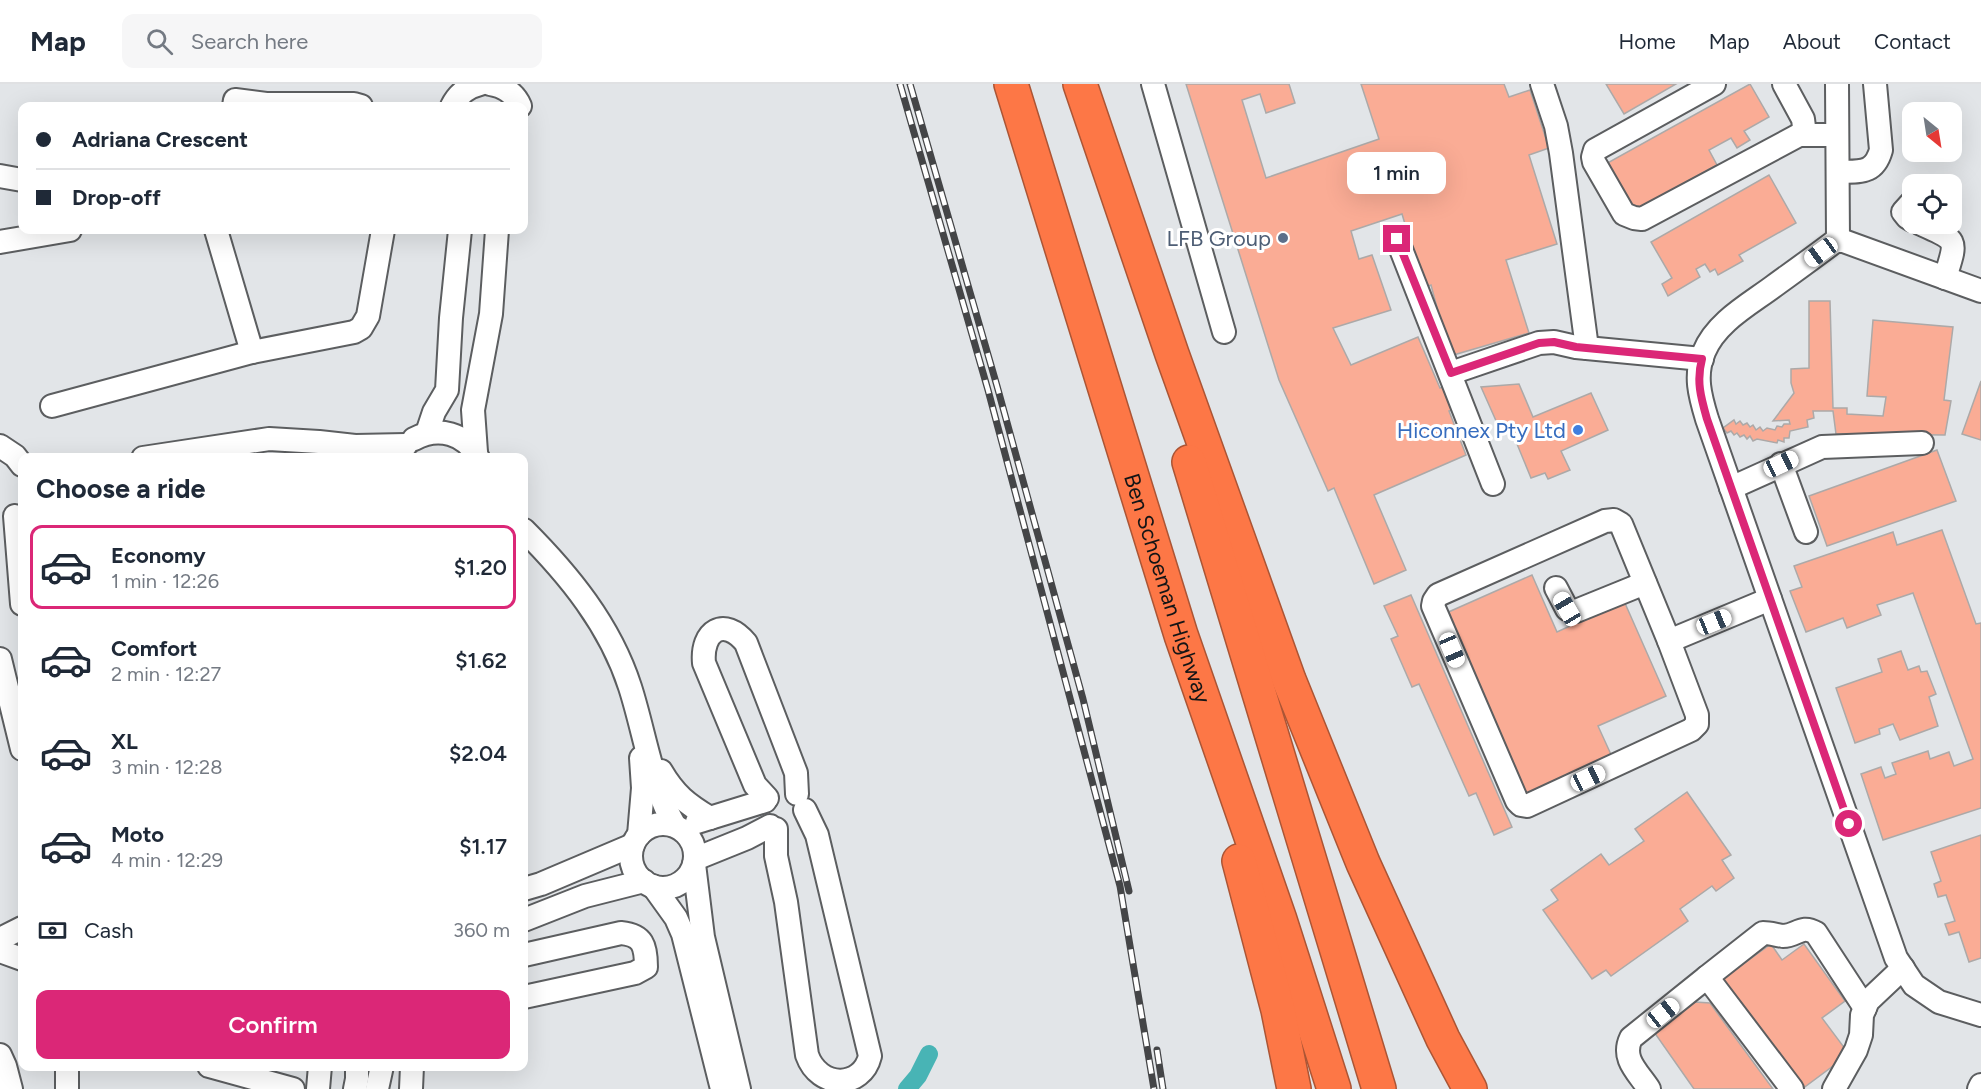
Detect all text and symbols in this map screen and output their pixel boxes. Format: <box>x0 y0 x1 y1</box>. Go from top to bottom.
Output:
search box <box>122 14 542 68</box>
text: Map <box>30 24 86 58</box>
icon: search <box>143 25 176 58</box>
text: Search here <box>191 28 308 55</box>
text: Home <box>1619 29 1676 54</box>
text: Map <box>1709 29 1750 54</box>
text: About <box>1783 29 1841 54</box>
text: Contact <box>1874 29 1951 54</box>
north arrow <box>1902 102 1962 162</box>
map controls <box>1902 102 1962 234</box>
text: Adriana Crescent <box>72 126 248 153</box>
callout: 1 min <box>1348 152 1446 194</box>
text: 1 min <box>1373 161 1420 185</box>
button: locate <box>1902 174 1962 234</box>
text: Drop-off <box>72 184 161 211</box>
place label: LFB Group <box>1167 225 1271 252</box>
route end <box>1383 225 1410 252</box>
marker: LFB Group <box>1276 231 1290 245</box>
car <box>1801 234 1841 270</box>
place label: Hiconnex Pty Ltd <box>1397 417 1566 444</box>
marker: Hiconnex Pty Ltd <box>1571 423 1585 437</box>
car <box>1761 448 1801 480</box>
street label: Ben Schoeman Highway <box>1118 470 1217 707</box>
text: Choose a ride <box>36 472 205 505</box>
icon: car <box>39 540 93 594</box>
text: Economy <box>111 542 206 569</box>
text: $1.20 <box>454 554 507 581</box>
text: 1 min · 12:26 <box>111 569 219 593</box>
car <box>1550 589 1584 629</box>
car <box>1694 607 1734 637</box>
car <box>1437 630 1467 670</box>
icon: car <box>39 633 93 687</box>
text: Comfort <box>111 635 197 662</box>
text: $1.62 <box>455 647 507 674</box>
text: 2 min · 12:27 <box>111 662 221 686</box>
icon: car <box>39 726 93 780</box>
text: XL <box>111 728 138 755</box>
text: $2.04 <box>449 740 507 767</box>
text: 3 min · 12:28 <box>111 755 223 779</box>
car <box>1568 762 1608 794</box>
route start <box>1835 810 1862 837</box>
icon: car <box>39 819 93 873</box>
text: Moto <box>111 821 164 848</box>
text: $1.17 <box>459 833 507 860</box>
text: 4 min · 12:29 <box>111 848 223 872</box>
icon: cash <box>36 914 69 947</box>
text: Cash <box>84 917 134 944</box>
text: 360 m <box>453 918 510 942</box>
button: Confirm <box>36 990 510 1059</box>
car <box>1643 995 1683 1031</box>

